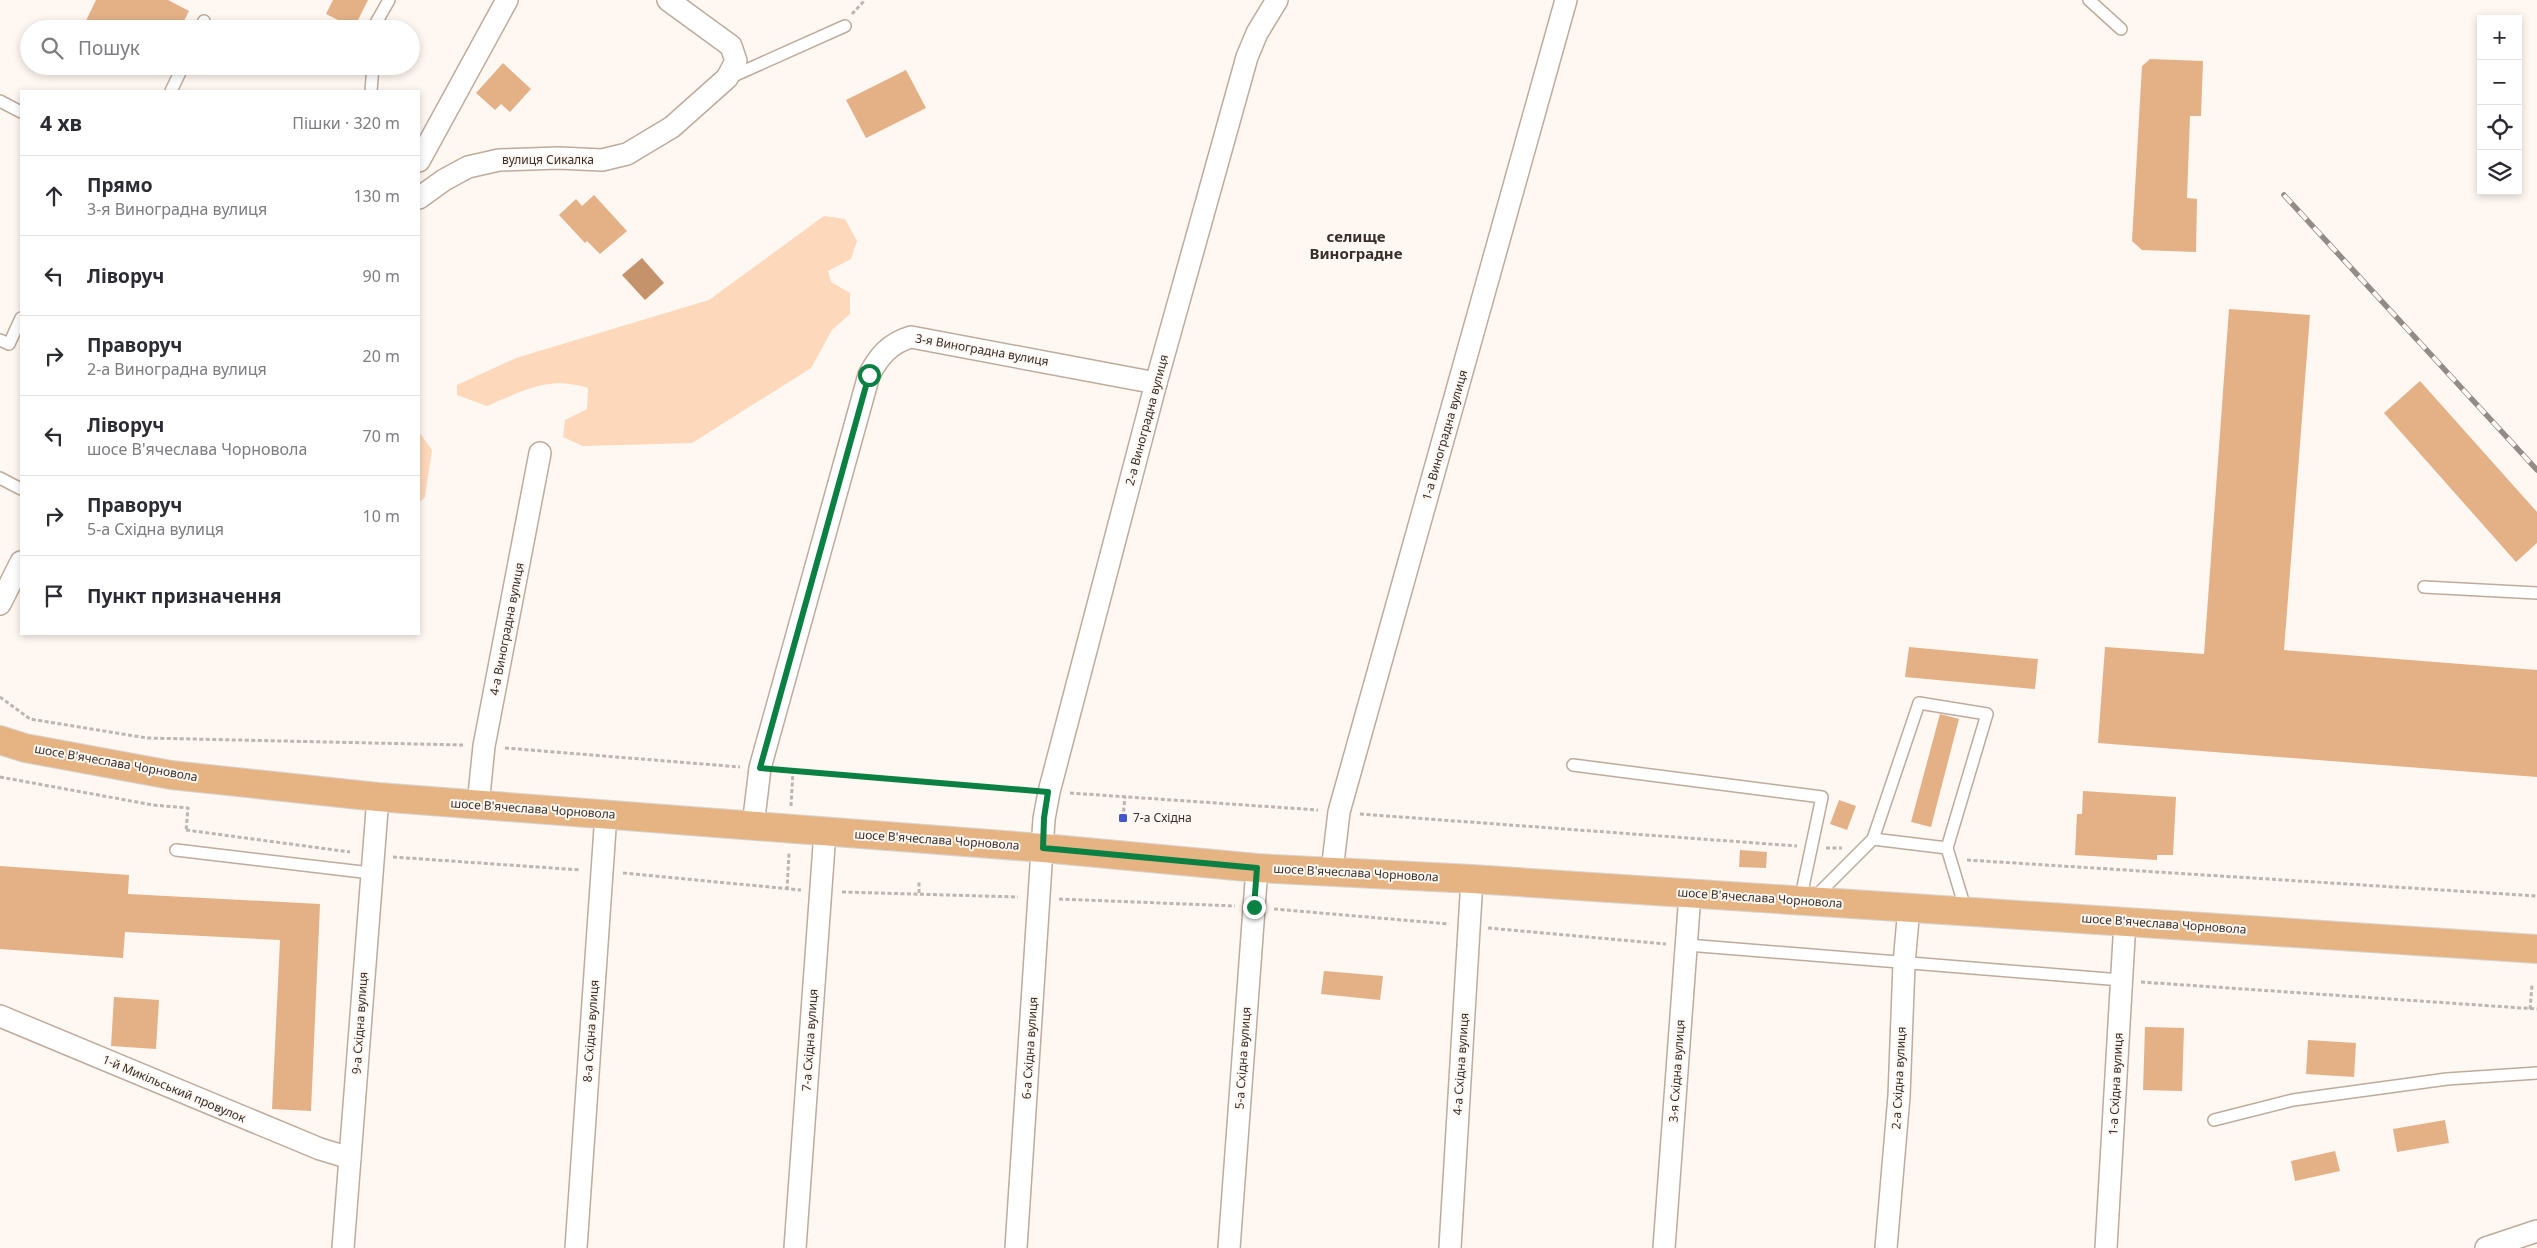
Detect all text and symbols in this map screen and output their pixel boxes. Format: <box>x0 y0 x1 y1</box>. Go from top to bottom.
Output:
map controls <box>2477 15 2522 195</box>
button: + <box>2477 15 2522 60</box>
search box <box>20 20 420 75</box>
icon: search <box>38 34 66 62</box>
text: Пошук <box>78 35 140 61</box>
button: − <box>2477 60 2522 105</box>
button: locate <box>2477 105 2522 150</box>
text: 4 хв <box>40 109 82 137</box>
text: Пішки · 320 m <box>292 112 400 134</box>
button: layers <box>2477 150 2522 195</box>
street label: вулиця Сикалка <box>502 151 594 168</box>
text: Прямо <box>87 172 153 198</box>
icon: ahead <box>40 182 68 210</box>
text: 130 m <box>353 185 400 207</box>
text: 3-я Виноградна вулиця <box>87 198 267 220</box>
district label: селище Виноградне <box>1310 226 1403 263</box>
icon: left <box>40 262 68 290</box>
text: Ліворуч <box>87 263 164 289</box>
text: 90 m <box>363 265 400 287</box>
street label: 3-я Виноградна вулиця <box>914 329 1050 370</box>
text: Праворуч <box>87 332 182 358</box>
icon: right <box>40 342 68 370</box>
text: 20 m <box>363 345 400 367</box>
street label: 2-а Виноградна вулиця <box>1121 353 1172 487</box>
text: 2-а Виноградна вулиця <box>87 358 267 380</box>
route start <box>858 364 881 387</box>
street label: 1-а Виноградна вулиця <box>1418 368 1471 502</box>
text: Ліворуч <box>87 412 164 438</box>
icon: left <box>40 422 68 450</box>
text: 70 m <box>363 425 400 447</box>
text: шосе В'ячеслава Чорновола <box>87 438 307 460</box>
text: Праворуч <box>87 492 182 518</box>
icon: right <box>40 502 68 530</box>
text: 10 m <box>363 505 400 527</box>
text: 5-а Східна вулиця <box>87 518 224 540</box>
street label: 4-а Виноградна вулиця <box>485 561 528 697</box>
icon: arrive <box>40 582 68 610</box>
text: Пункт призначення <box>87 583 281 609</box>
street label: шосе В'ячеслава Чорновола <box>33 740 199 785</box>
street label: шосе В'ячеслава Чорновола <box>450 794 616 823</box>
place label: 7-а Східна <box>1133 809 1192 826</box>
marker: 7-а Східна <box>1117 812 1129 824</box>
street label: шосе В'ячеслава Чорновола <box>854 825 1020 854</box>
street label: шосе В'ячеслава Чорновола <box>1273 860 1439 885</box>
street label: шосе В'ячеслава Чорновола <box>1677 883 1843 912</box>
route end <box>1243 896 1266 919</box>
street label: шосе В'ячеслава Чорновола <box>2081 909 2247 938</box>
street label: 9-а Східна вулиця <box>347 971 372 1075</box>
street label: 8-а Східна вулиця <box>578 979 603 1083</box>
street label: 7-а Східна вулиця <box>797 988 822 1092</box>
street label: 6-а Східна вулиця <box>1017 996 1042 1100</box>
street label: 5-а Східна вулиця <box>1230 1006 1255 1110</box>
street label: 4-а Східна вулиця <box>1448 1012 1473 1116</box>
street label: 3-я Східна вулиця <box>1664 1019 1689 1123</box>
street label: 2-а Східна вулиця <box>1887 1026 1910 1130</box>
street label: 1-а Східна вулиця <box>2104 1032 2127 1136</box>
street label: 1-й Микільський провулок <box>100 1051 249 1127</box>

